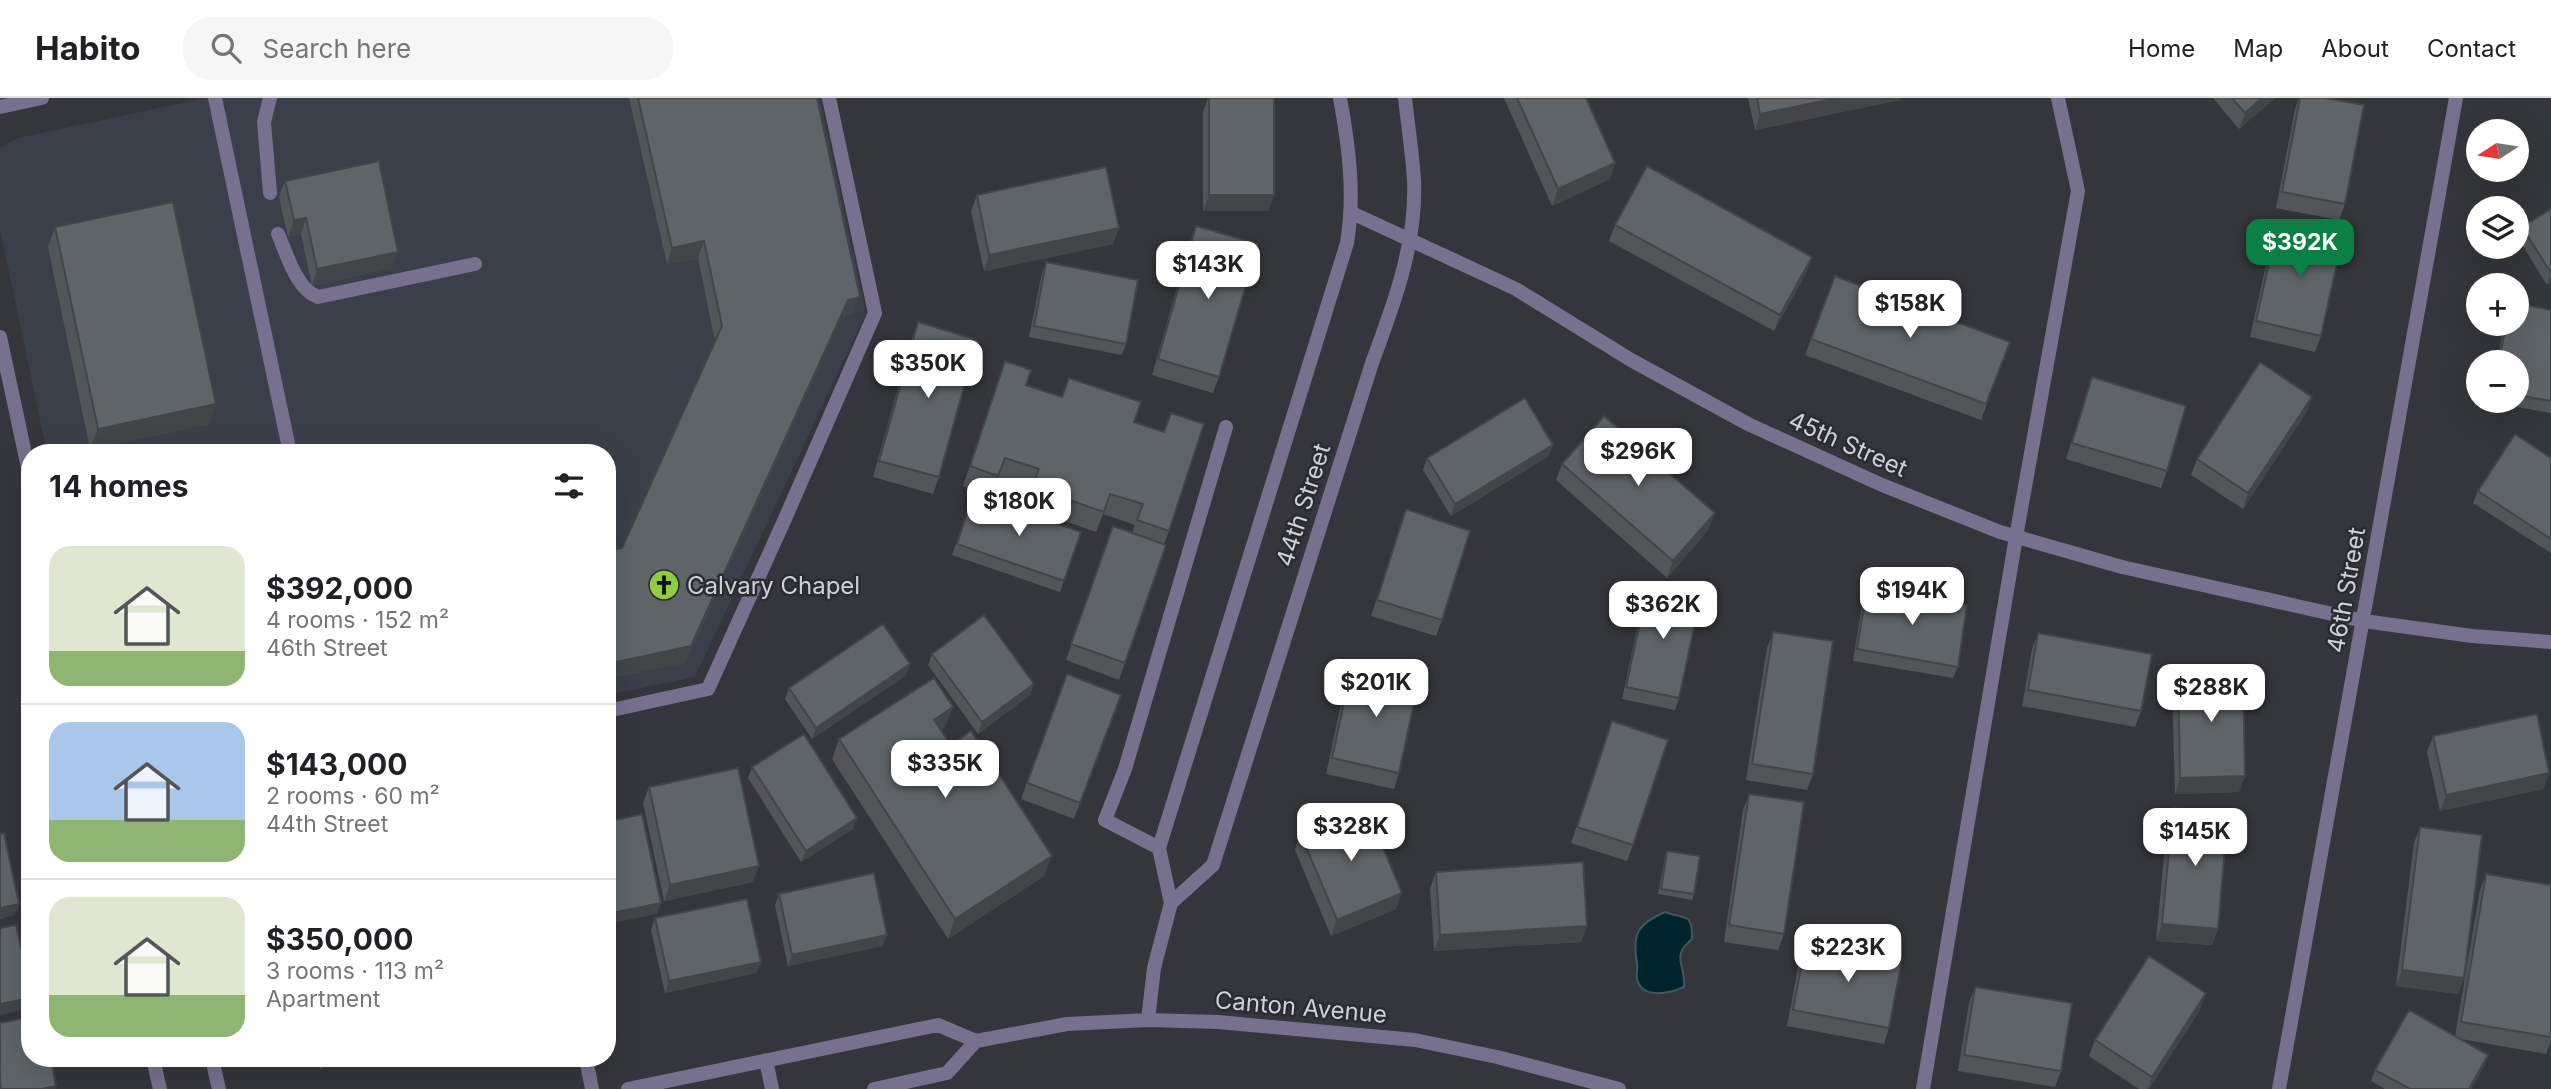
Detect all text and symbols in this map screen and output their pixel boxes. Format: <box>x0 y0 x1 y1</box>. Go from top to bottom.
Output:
search box <box>183 17 673 80</box>
text: Habito <box>35 28 141 68</box>
icon: search <box>207 29 245 67</box>
text: Search here <box>263 33 411 64</box>
text: Home <box>2128 34 2195 63</box>
text: Map <box>2233 34 2283 63</box>
text: About <box>2321 34 2389 63</box>
text: Contact <box>2427 34 2516 63</box>
north arrow <box>2466 119 2529 182</box>
map controls <box>2466 119 2529 413</box>
button: layers <box>2466 196 2529 259</box>
pin: $392K <box>2251 220 2349 279</box>
text: $392K <box>2262 228 2338 256</box>
pin: $143K <box>1159 242 1257 301</box>
text: $143K <box>1172 250 1244 278</box>
button: + <box>2466 273 2529 336</box>
pin: $158K <box>1861 280 1959 340</box>
text: $158K <box>1874 289 1946 317</box>
pin: $350K <box>879 341 977 400</box>
text: $350K <box>890 349 966 377</box>
button: − <box>2466 350 2529 413</box>
street label: 45th Street <box>1784 405 1912 483</box>
pin: $296K <box>1589 428 1687 488</box>
text: $296K <box>1600 437 1676 465</box>
street label: 44th Street <box>1270 440 1337 570</box>
icon: filters <box>550 467 588 505</box>
text: 14 homes <box>49 468 188 504</box>
pin: $180K <box>970 478 1068 538</box>
text: $180K <box>983 487 1055 515</box>
street label: 46th Street <box>2321 525 2371 655</box>
church icon: Calvary Chapel <box>647 568 681 602</box>
pin: $194K <box>1863 568 1961 627</box>
text: $392,000 <box>266 570 413 606</box>
place label: Calvary Chapel <box>687 571 860 600</box>
icon: home <box>105 574 189 658</box>
text: $194K <box>1876 576 1948 604</box>
pin: $362K <box>1614 582 1712 641</box>
text: $362K <box>1625 590 1701 618</box>
text: 4 rooms · 152 m² <box>266 606 449 634</box>
text: 46th Street <box>266 634 388 662</box>
pin: $201K <box>1327 660 1425 719</box>
pin: $288K <box>2162 664 2260 724</box>
text: $201K <box>1340 668 1412 696</box>
text: $288K <box>2173 673 2249 701</box>
pin: $335K <box>896 740 994 800</box>
text: $143,000 <box>266 746 407 782</box>
text: $335K <box>907 749 983 777</box>
icon: home <box>105 750 189 834</box>
text: 2 rooms · 60 m² <box>266 782 440 810</box>
pin: $328K <box>1302 804 1400 863</box>
pin: $145K <box>2146 808 2244 868</box>
text: 44th Street <box>266 810 388 838</box>
text: $328K <box>1313 812 1389 840</box>
text: $145K <box>2159 817 2231 845</box>
text: $350,000 <box>266 921 413 957</box>
pin: $223K <box>1799 924 1897 984</box>
icon: home <box>105 925 189 1009</box>
text: $223K <box>1810 933 1886 961</box>
text: 3 rooms · 113 m² <box>266 957 444 985</box>
text: Apartment <box>266 985 380 1013</box>
street label: Canton Avenue <box>1214 985 1388 1029</box>

